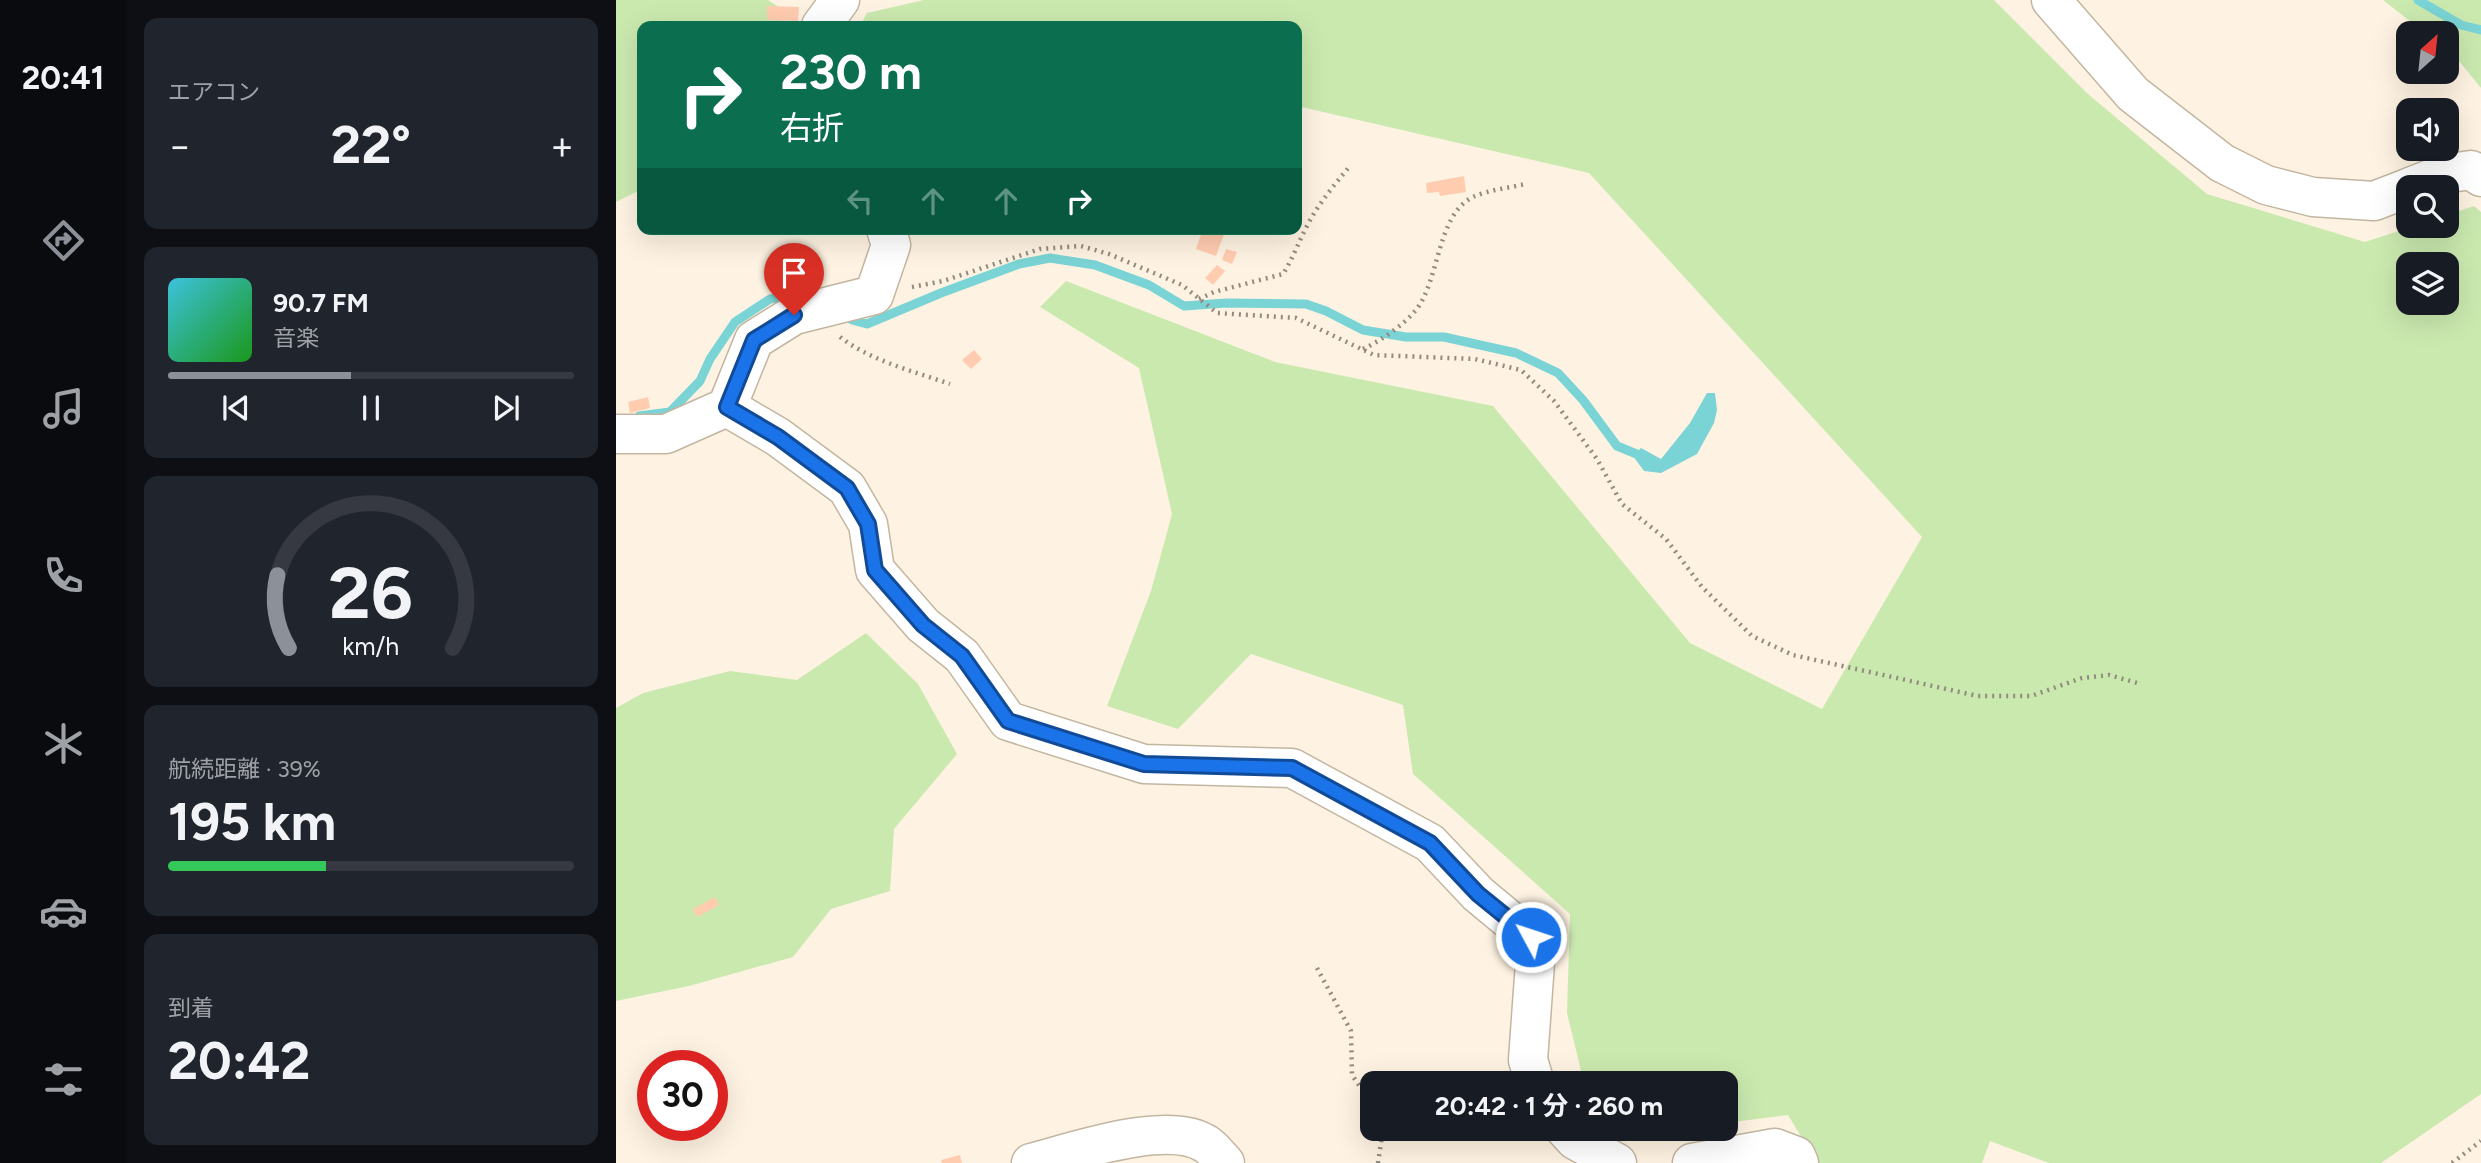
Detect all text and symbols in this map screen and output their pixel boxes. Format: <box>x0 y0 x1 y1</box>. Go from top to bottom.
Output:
north arrow <box>2396 21 2459 84</box>
map controls <box>2396 21 2459 315</box>
text: 230 m <box>780 42 922 101</box>
icon: right <box>665 49 756 140</box>
text: 20:41 <box>22 59 104 97</box>
text: エアコン <box>168 78 260 106</box>
button: sound <box>2396 98 2459 161</box>
text: 右折 <box>780 109 844 147</box>
text: 22° <box>331 114 411 176</box>
text: − <box>168 123 192 169</box>
text: + <box>550 123 574 169</box>
button: search <box>2396 175 2459 238</box>
icon: left <box>841 182 879 220</box>
icon: ahead <box>914 182 952 220</box>
icon: ahead <box>987 182 1025 220</box>
icon: right <box>1060 182 1098 220</box>
icon: directions <box>39 216 88 265</box>
pin <box>764 243 824 315</box>
button: layers <box>2396 252 2459 315</box>
icon: arrive <box>775 254 813 292</box>
text: 90.7 FM <box>273 287 369 319</box>
text: 音楽 <box>273 324 319 352</box>
icon: music <box>39 384 88 433</box>
icon: previous <box>217 389 255 427</box>
icon: pause <box>352 389 390 427</box>
icon: next <box>487 389 525 427</box>
text: 26 <box>329 549 413 636</box>
icon: phone <box>39 551 88 600</box>
text: km/h <box>342 630 400 660</box>
icon: climate <box>39 719 88 768</box>
text: 航続距離 · 39% <box>168 755 321 783</box>
text: 195 km <box>168 791 336 853</box>
icon: car <box>39 887 88 936</box>
position arrow <box>1494 900 1568 974</box>
text: 到着 <box>168 994 214 1022</box>
text: 20:42 <box>168 1030 310 1092</box>
speed limit sign: 30 <box>637 1050 728 1141</box>
icon: filters <box>39 1055 88 1104</box>
text: 20:42 · 1 分 · 260 m <box>1435 1090 1663 1122</box>

